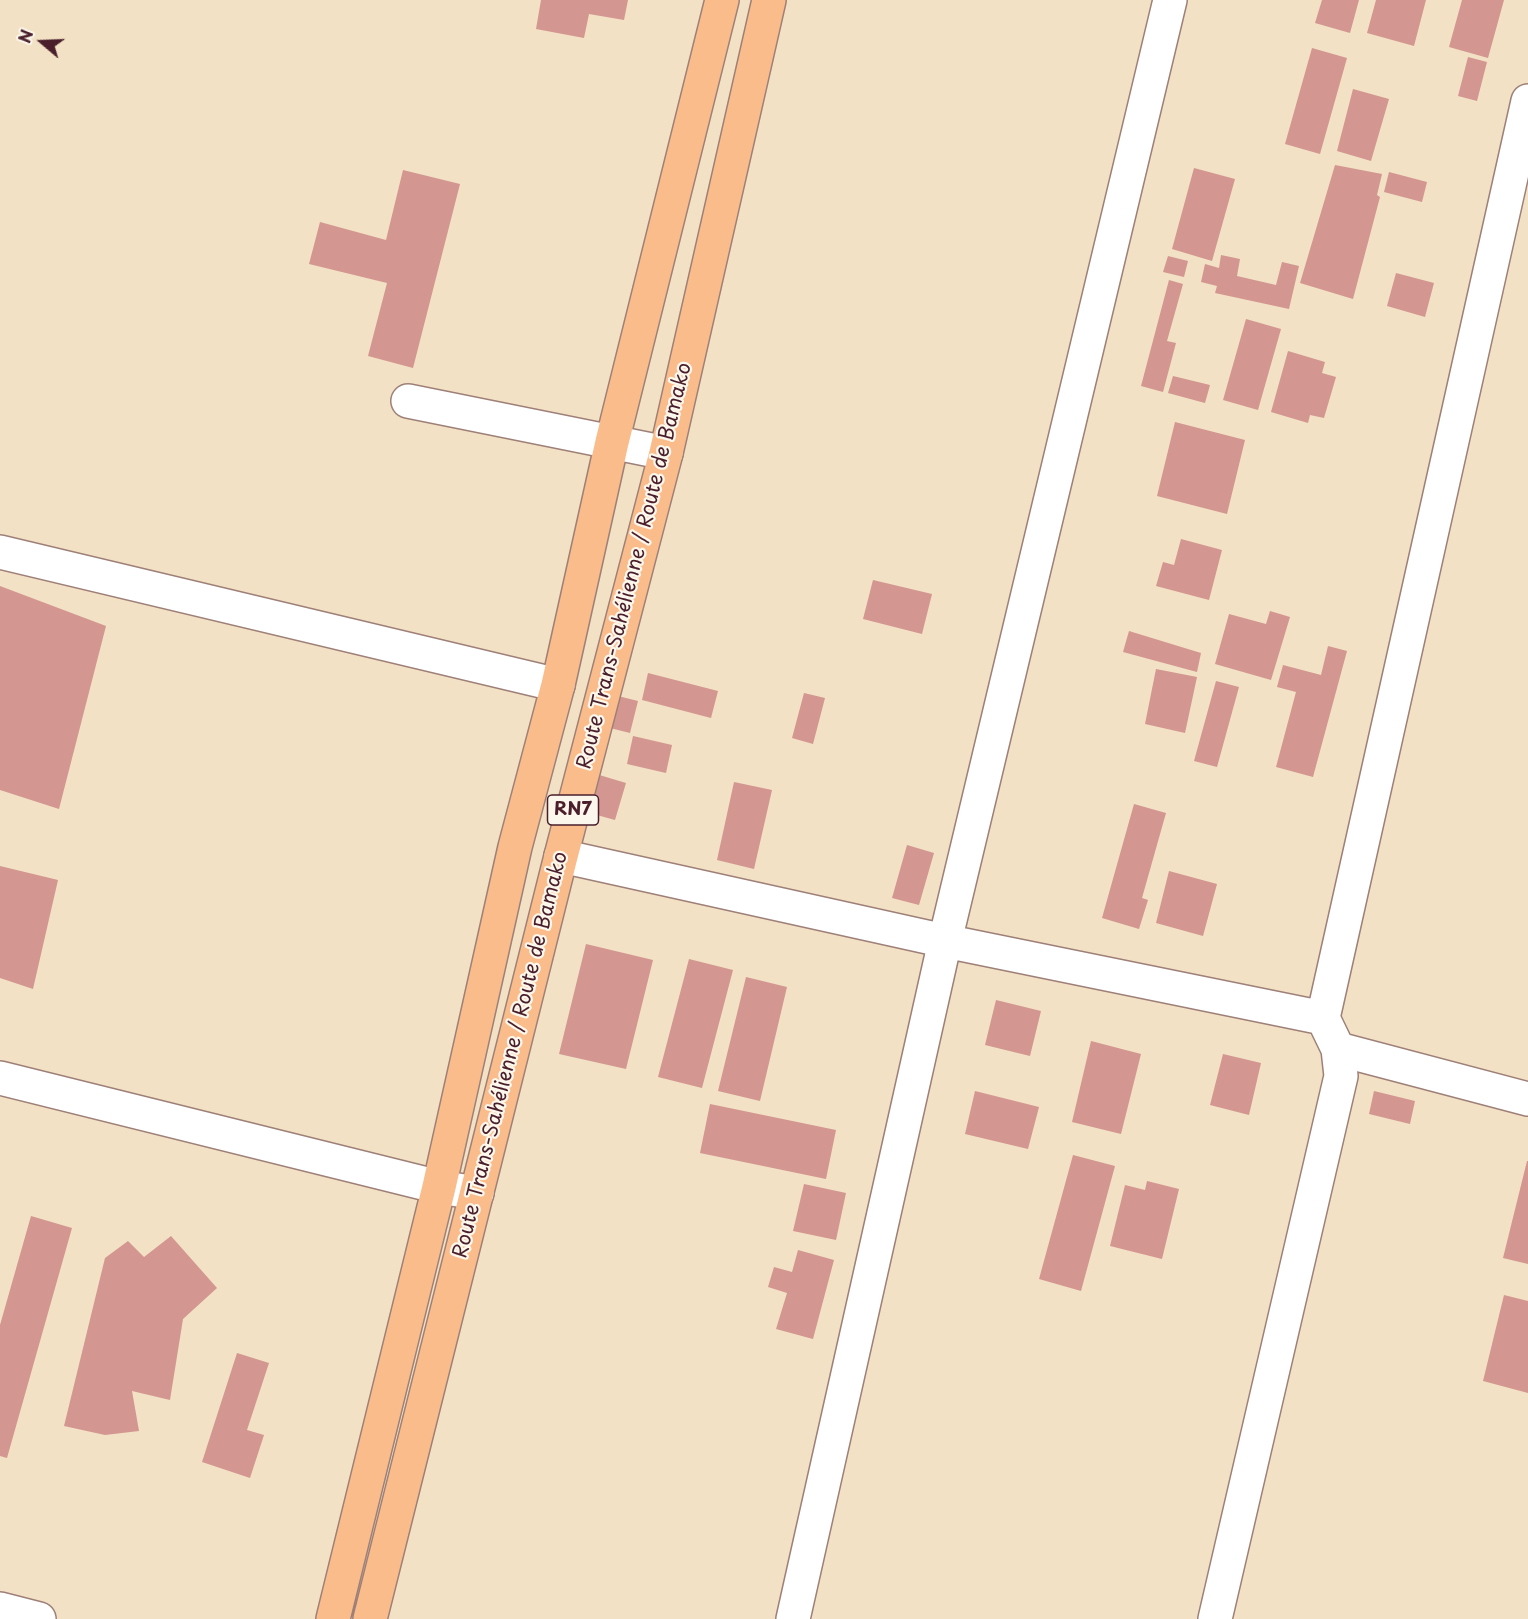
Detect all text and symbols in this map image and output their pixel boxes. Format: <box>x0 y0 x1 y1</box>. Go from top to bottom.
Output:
north arrow <box>12 12 72 72</box>
text: N <box>12 26 38 46</box>
street label: Route Trans-Sahélienne / Route de Bamako <box>573 360 697 772</box>
road number: RN7 <box>548 795 598 825</box>
street label: Route Trans-Sahélienne / Route de Bamako <box>449 849 573 1261</box>

